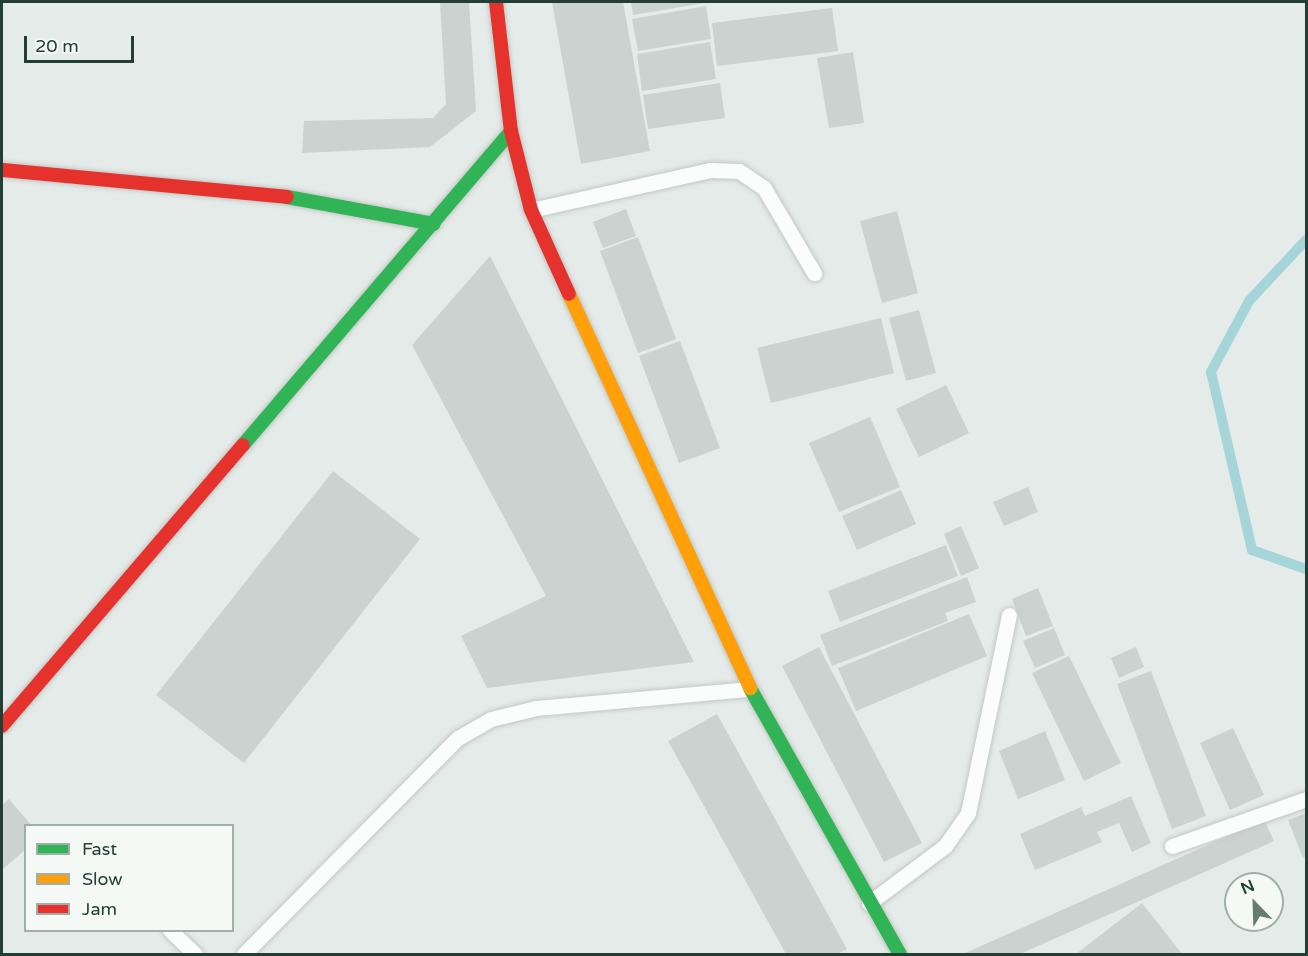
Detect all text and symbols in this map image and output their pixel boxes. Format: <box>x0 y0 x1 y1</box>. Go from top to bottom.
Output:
scale bar <box>27 24 136 62</box>
text: 20 m <box>35 35 79 57</box>
legend <box>24 824 234 932</box>
text: Fast <box>82 838 117 860</box>
text: Slow <box>82 868 123 890</box>
north arrow <box>1224 872 1284 932</box>
text: N <box>1238 876 1258 899</box>
text: Jam <box>82 898 117 920</box>

